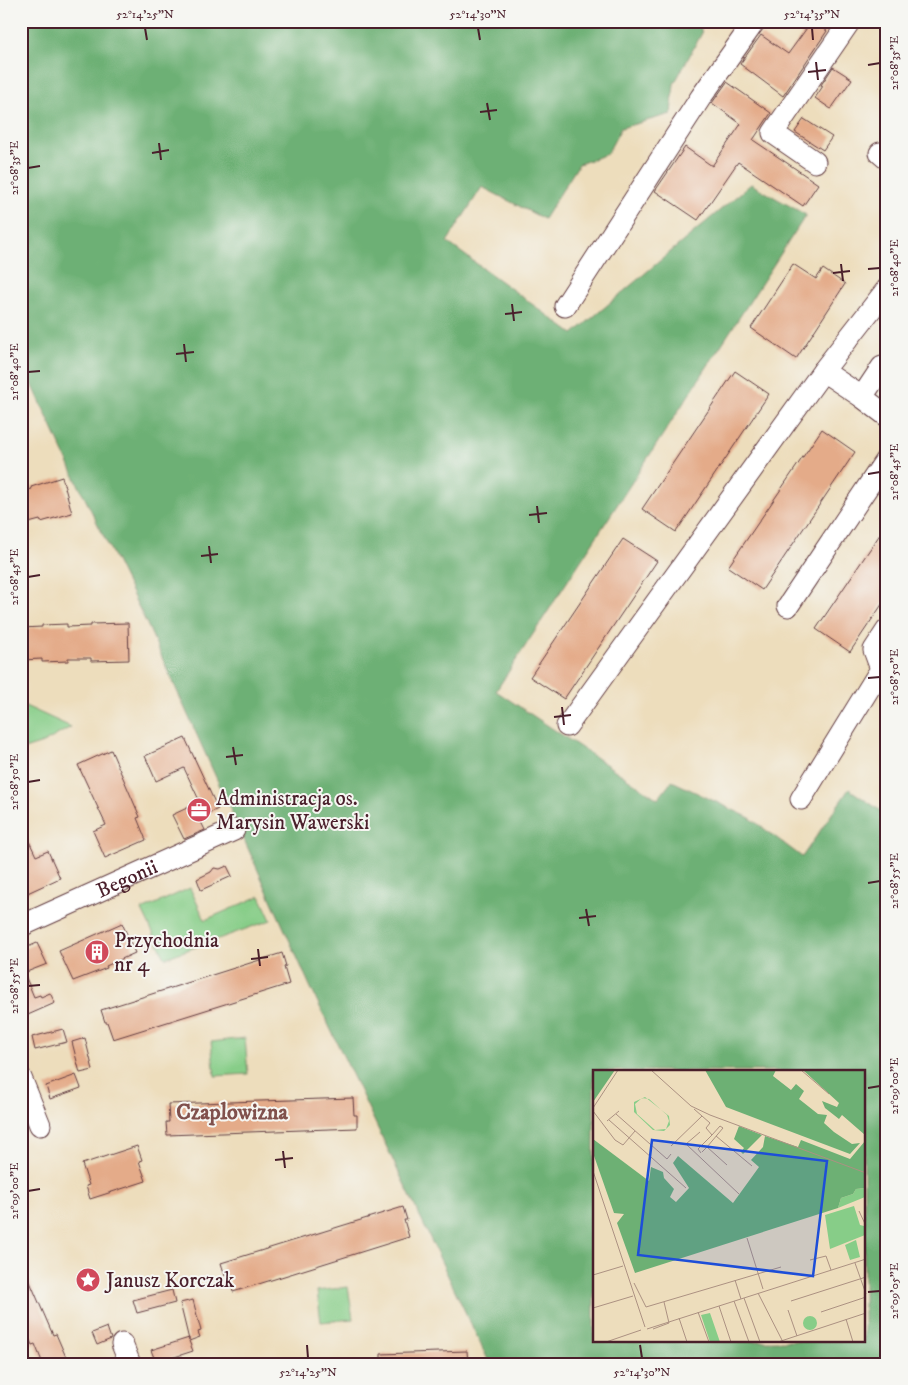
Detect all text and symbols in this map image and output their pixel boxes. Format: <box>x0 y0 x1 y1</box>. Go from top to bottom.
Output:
text: 52°14'25"N <box>116 7 174 22</box>
text: 52°14'30"N <box>450 7 507 22</box>
text: 52°14'35"N <box>784 7 840 22</box>
text: 21°08'35"E <box>887 35 902 90</box>
text: 21°08'35"E <box>7 140 22 195</box>
text: 21°08'40"E <box>887 239 902 297</box>
text: 21°08'40"E <box>7 343 22 401</box>
text: 21°08'45"E <box>887 443 902 500</box>
text: 21°08'45"E <box>7 548 22 605</box>
text: 21°08'50"E <box>887 648 902 705</box>
text: 21°08'50"E <box>7 753 22 810</box>
place label: Administracja os. Marysin Wawerski <box>216 786 369 836</box>
office icon: Administracja os. Marysin Wawerski <box>186 797 212 823</box>
text: 21°08'55"E <box>887 852 902 909</box>
street label: Begonii <box>93 854 162 904</box>
place label: Przychodnia nr 4 <box>114 928 219 978</box>
building icon: Przychodnia nr 4 <box>84 939 110 965</box>
text: 21°08'55"E <box>7 957 22 1014</box>
text: 21°09'00"E <box>887 1057 902 1115</box>
inset map <box>593 1070 866 1342</box>
district label: Czaplowizna <box>176 1099 288 1126</box>
text: 21°09'00"E <box>7 1162 22 1220</box>
text: 21°09'05"E <box>887 1262 902 1319</box>
place icon: Janusz Korczak <box>75 1267 101 1293</box>
place label: Janusz Korczak <box>104 1268 235 1294</box>
text: 52°14'25"N <box>279 1365 337 1380</box>
text: 52°14'30"N <box>614 1365 671 1380</box>

